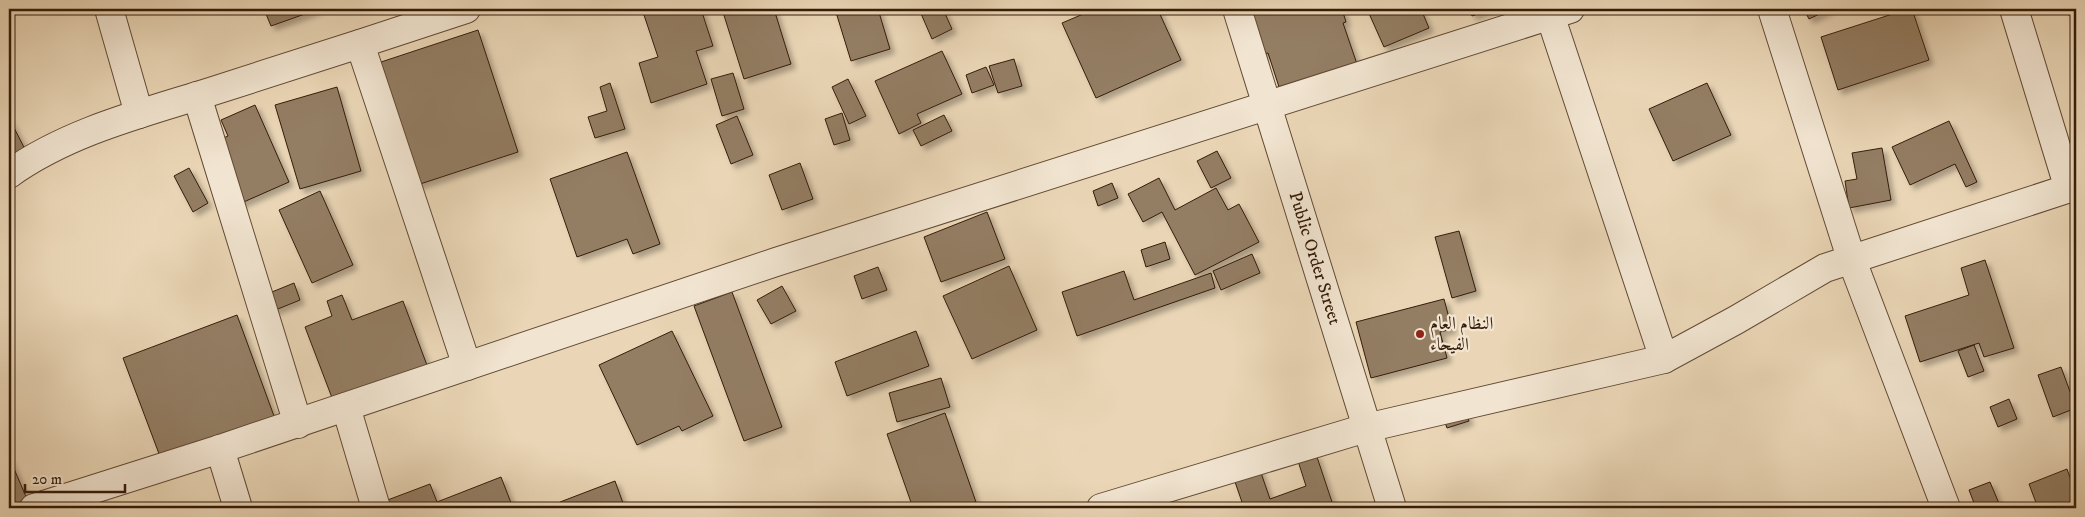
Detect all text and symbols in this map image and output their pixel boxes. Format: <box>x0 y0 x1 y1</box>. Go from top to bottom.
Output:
street label: Public Order Street <box>1283 189 1345 328</box>
place label: النظام العام الفيحاء <box>1430 313 1493 356</box>
marker: النظام العام الفيحاء <box>1414 328 1426 340</box>
scale bar <box>25 462 125 494</box>
text: 20 m <box>32 470 62 489</box>

